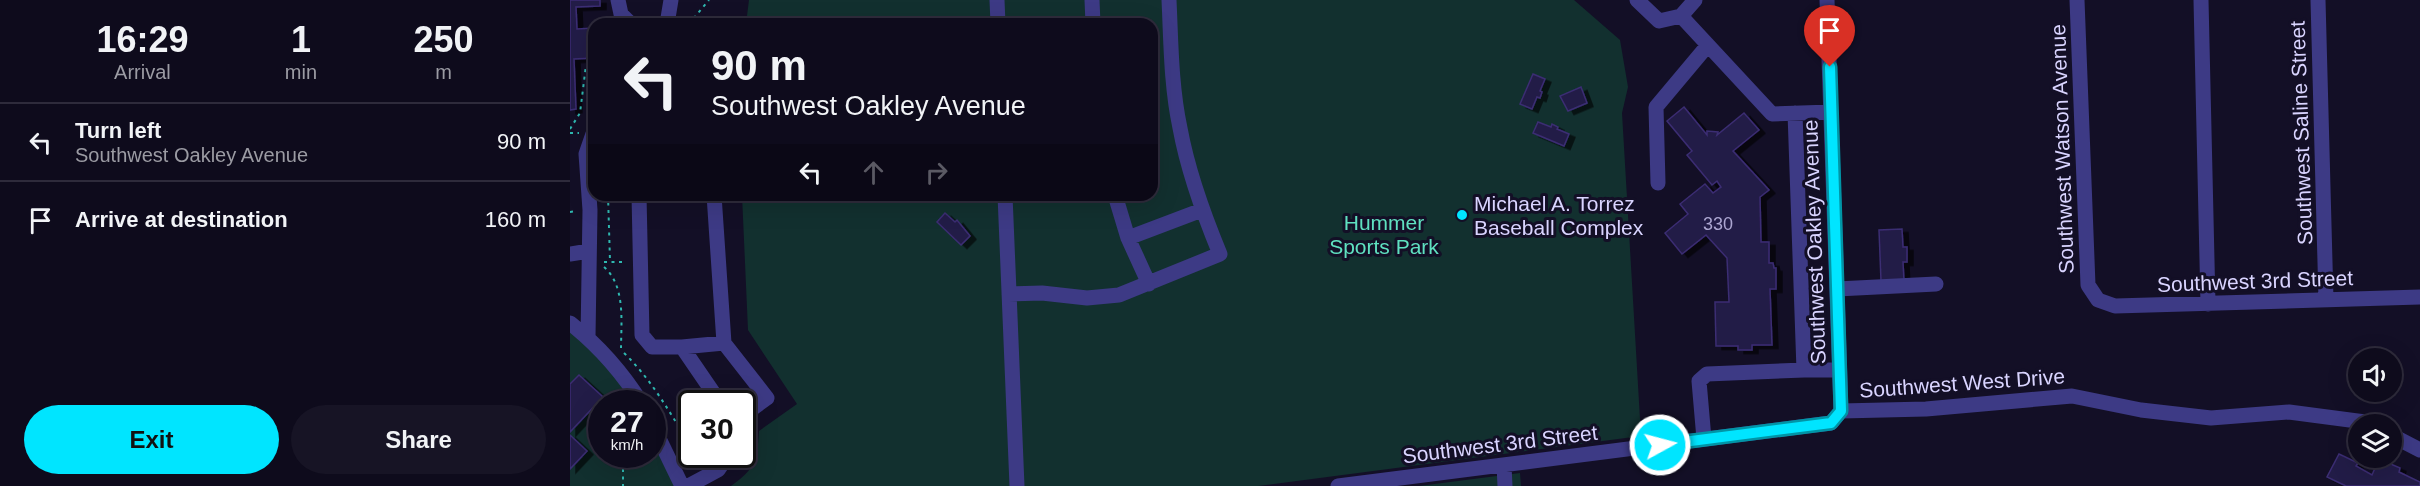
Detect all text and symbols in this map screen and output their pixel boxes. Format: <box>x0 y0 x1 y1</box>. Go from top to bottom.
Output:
pin <box>1804 5 1855 67</box>
icon: arrive <box>1813 14 1846 47</box>
text: 16:29 <box>96 19 188 60</box>
text: 1 <box>291 19 311 60</box>
text: 250 <box>413 19 474 60</box>
street label: Southwest Saline Street <box>2286 20 2316 245</box>
street label: Southwest Watson Avenue <box>2046 24 2078 274</box>
icon: left <box>612 42 690 120</box>
text: 90 m <box>711 42 807 89</box>
text: Arrival <box>114 61 171 83</box>
text: min <box>285 61 317 83</box>
text: m <box>435 61 452 83</box>
text: Southwest Oakley Avenue <box>711 91 1026 121</box>
text: Turn left <box>75 118 161 143</box>
street label: Southwest Oakley Avenue <box>1798 119 1830 365</box>
icon: left <box>24 126 57 159</box>
text: 90 m <box>497 129 546 154</box>
text: Southwest Oakley Avenue <box>75 144 308 166</box>
icon: left <box>794 156 827 189</box>
icon: ahead <box>857 156 890 189</box>
icon: right <box>920 156 953 189</box>
place label: Michael A. Torrez Baseball Complex <box>1474 192 1644 239</box>
icon: arrive <box>24 204 57 237</box>
text: Arrive at destination <box>75 207 288 232</box>
text: 160 m <box>485 207 546 232</box>
marker: Michael A. Torrez Baseball Complex <box>1455 208 1469 222</box>
park label: Hummer Sports Park <box>1329 211 1439 258</box>
house number: 330 <box>1703 214 1733 234</box>
street label: Southwest 3rd Street <box>2157 266 2354 296</box>
map controls <box>2348 348 2402 468</box>
button: sound <box>2348 348 2402 402</box>
street label: Southwest West Drive <box>1858 364 2066 402</box>
speed limit sign: 30 <box>678 390 756 468</box>
button: Exit <box>24 405 279 474</box>
button: Share <box>291 405 546 474</box>
text: 27 <box>610 405 644 438</box>
position arrow <box>1628 413 1692 477</box>
button: layers <box>2348 414 2402 468</box>
street label: Southwest 3rd Street <box>1401 421 1599 467</box>
text: km/h <box>611 436 643 453</box>

